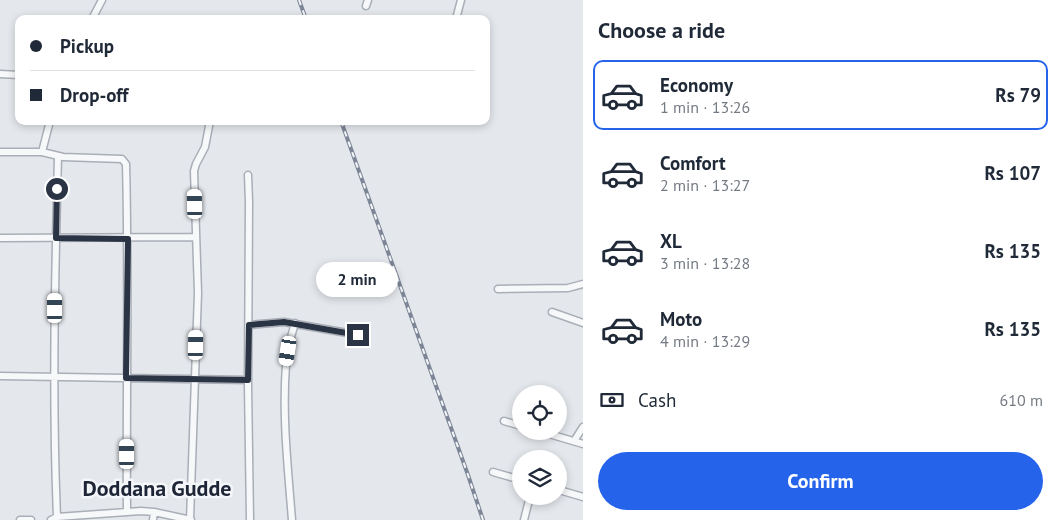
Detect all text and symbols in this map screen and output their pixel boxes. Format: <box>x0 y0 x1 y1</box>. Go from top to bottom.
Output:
text: Choose a ride <box>598 16 725 44</box>
text: Pickup <box>60 34 114 58</box>
icon: car <box>600 73 645 118</box>
text: Economy <box>660 73 733 97</box>
text: Drop-off <box>60 83 128 107</box>
text: Rs 79 <box>995 83 1041 107</box>
text: 1 min · 13:26 <box>660 97 750 117</box>
icon: car <box>600 151 645 196</box>
text: Comfort <box>660 151 726 175</box>
text: Rs 107 <box>984 161 1041 185</box>
text: 2 min · 13:27 <box>660 175 750 195</box>
route start <box>46 178 68 200</box>
car <box>187 189 202 219</box>
icon: car <box>600 229 645 274</box>
text: XL <box>660 229 682 253</box>
text: Rs 135 <box>984 239 1041 263</box>
text: 3 min · 13:28 <box>660 253 750 273</box>
callout: 2 min <box>317 262 399 298</box>
text: 2 min <box>337 269 377 289</box>
car <box>47 293 62 323</box>
icon: car <box>600 307 645 352</box>
text: Moto <box>660 307 702 331</box>
text: Rs 135 <box>984 317 1041 341</box>
route end <box>347 324 369 346</box>
car <box>188 330 203 360</box>
text: 4 min · 13:29 <box>660 331 750 351</box>
car <box>278 335 297 367</box>
map controls <box>512 385 567 505</box>
button: locate <box>512 385 567 440</box>
icon: cash <box>598 386 626 414</box>
text: Cash <box>638 388 676 412</box>
text: 610 m <box>1000 390 1043 410</box>
car <box>119 439 134 469</box>
button: layers <box>512 450 567 505</box>
button: Confirm <box>598 452 1043 510</box>
district label: Doddana Gudde <box>83 474 232 502</box>

